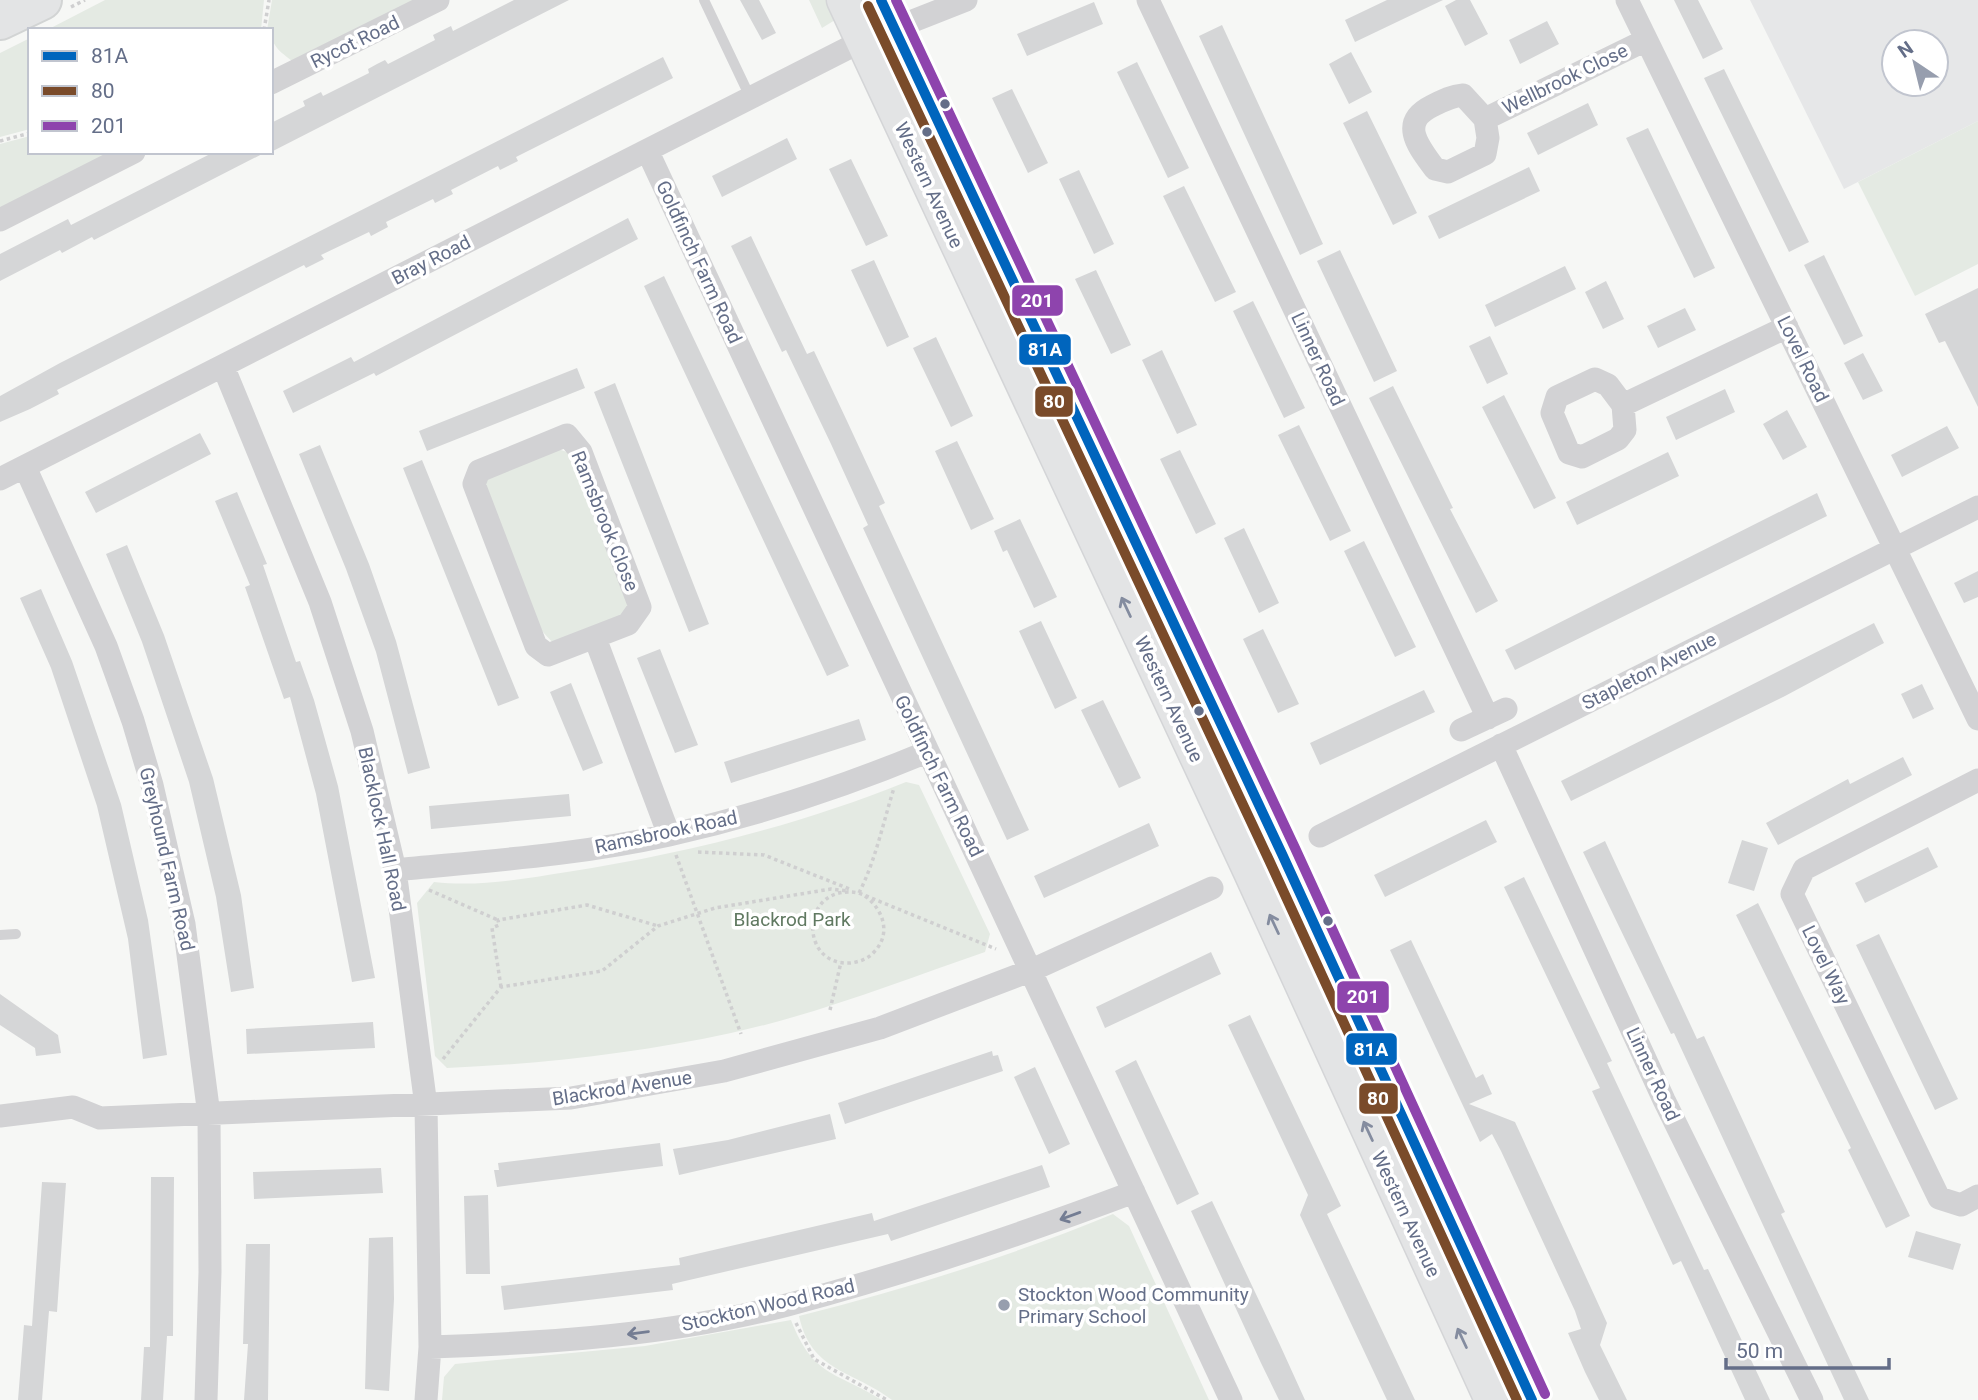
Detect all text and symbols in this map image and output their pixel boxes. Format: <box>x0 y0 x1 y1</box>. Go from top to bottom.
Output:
street label: Rycot Road <box>307 11 403 73</box>
legend <box>28 28 273 154</box>
north arrow <box>1880 28 1950 98</box>
text: N <box>1893 36 1918 63</box>
street label: Wellbrook Close <box>1499 39 1631 119</box>
text: 81A <box>91 44 129 68</box>
text: 80 <box>91 79 115 103</box>
unlabelled marker <box>938 97 952 111</box>
text: 201 <box>91 114 126 138</box>
street label: Western Avenue <box>890 118 968 252</box>
unlabelled marker <box>920 125 934 139</box>
street label: Goldfinch Farm Road <box>651 177 747 347</box>
street label: Bray Road <box>388 230 474 290</box>
line badge: 201 <box>1011 284 1064 317</box>
text: 201 <box>1021 289 1053 312</box>
street label: Linner Road <box>1286 309 1350 409</box>
street label: Lovel Road <box>1772 312 1834 406</box>
line badge: 81A <box>1018 333 1072 366</box>
text: 81A <box>1028 338 1063 361</box>
line badge: 80 <box>1034 385 1074 418</box>
text: 80 <box>1043 390 1065 413</box>
street label: Ramsbrook Close <box>566 448 644 594</box>
one-way arrow <box>1119 596 1132 618</box>
street label: Stapleton Avenue <box>1578 627 1720 715</box>
street label: Western Avenue <box>1130 632 1208 766</box>
street label: Goldfinch Farm Road <box>890 691 988 861</box>
unlabelled marker <box>1192 704 1206 718</box>
street label: Blacklock Hall Road <box>353 745 411 913</box>
street label: Greyhound Farm Road <box>135 765 199 953</box>
street label: Ramsbrook Road <box>593 806 739 858</box>
park label: Blackrod Park <box>733 908 851 931</box>
one-way arrow <box>1267 914 1280 935</box>
unlabelled marker <box>1321 914 1335 928</box>
street label: Lovel Way <box>1797 922 1855 1008</box>
line badge: 201 <box>1336 980 1390 1014</box>
text: 201 <box>1347 985 1379 1008</box>
street label: Linner Road <box>1621 1024 1685 1124</box>
line badge: 81A <box>1345 1032 1398 1066</box>
text: 81A <box>1354 1038 1389 1061</box>
street label: Blackrod Avenue <box>551 1066 693 1110</box>
line badge: 80 <box>1358 1082 1399 1115</box>
text: 80 <box>1367 1087 1389 1110</box>
one-way arrow <box>1361 1121 1374 1142</box>
street label: Western Avenue <box>1367 1147 1445 1281</box>
one-way arrow <box>1059 1211 1081 1223</box>
street label: Stockton Wood Road <box>679 1274 857 1336</box>
place label: Stockton Wood Community Primary School <box>1018 1283 1249 1328</box>
marker: Stockton Wood Community Primary School <box>996 1297 1012 1313</box>
one-way arrow <box>627 1326 650 1339</box>
scale bar <box>1726 1326 1889 1370</box>
one-way arrow <box>1455 1328 1468 1349</box>
text: 50 m <box>1736 1339 1783 1363</box>

